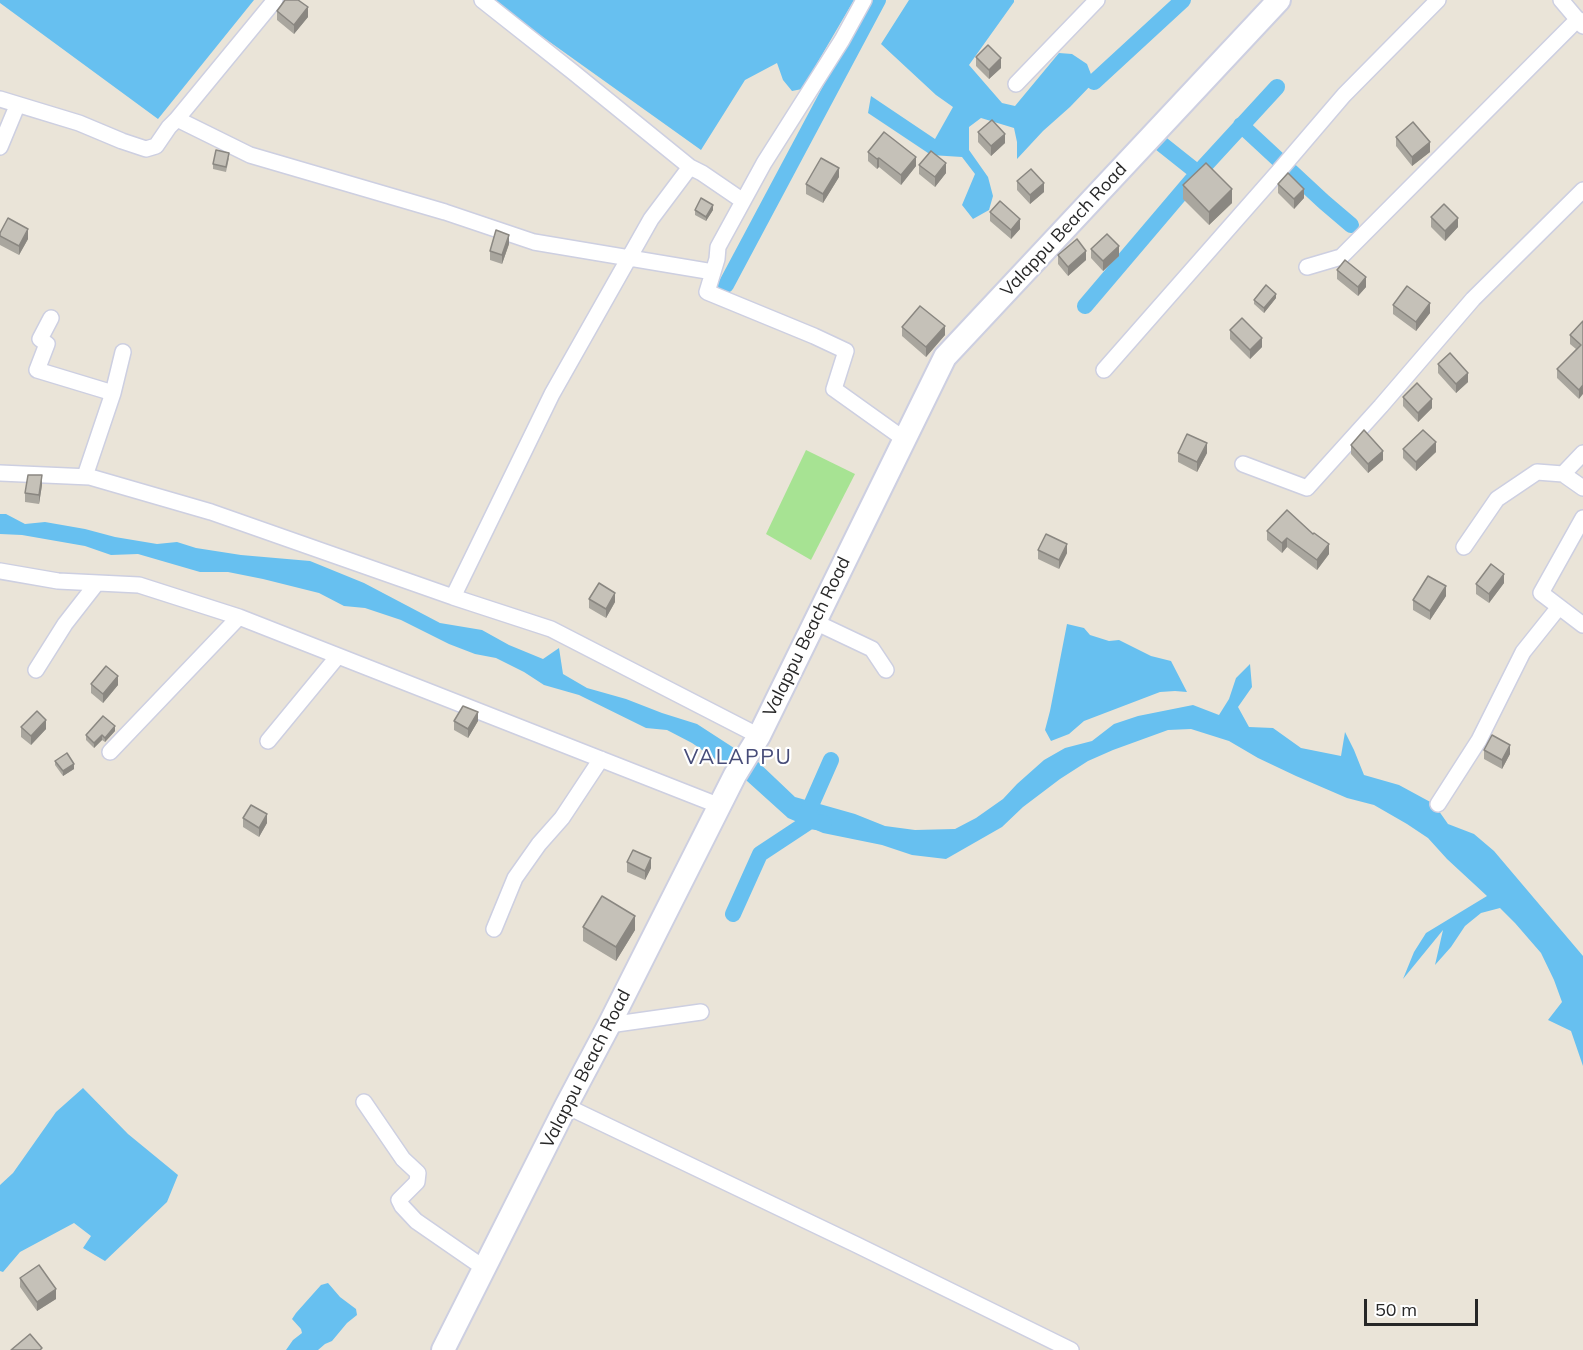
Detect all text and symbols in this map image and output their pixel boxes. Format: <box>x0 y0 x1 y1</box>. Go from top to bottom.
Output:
street label: Valappu Beach Road <box>996 159 1132 301</box>
street label: Valappu Beach Road <box>759 554 855 720</box>
district label: VALAPPU <box>684 745 792 771</box>
street label: Valappu Beach Road <box>537 986 635 1152</box>
scale bar <box>1367 1287 1481 1325</box>
text: 50 m <box>1375 1298 1417 1321</box>

